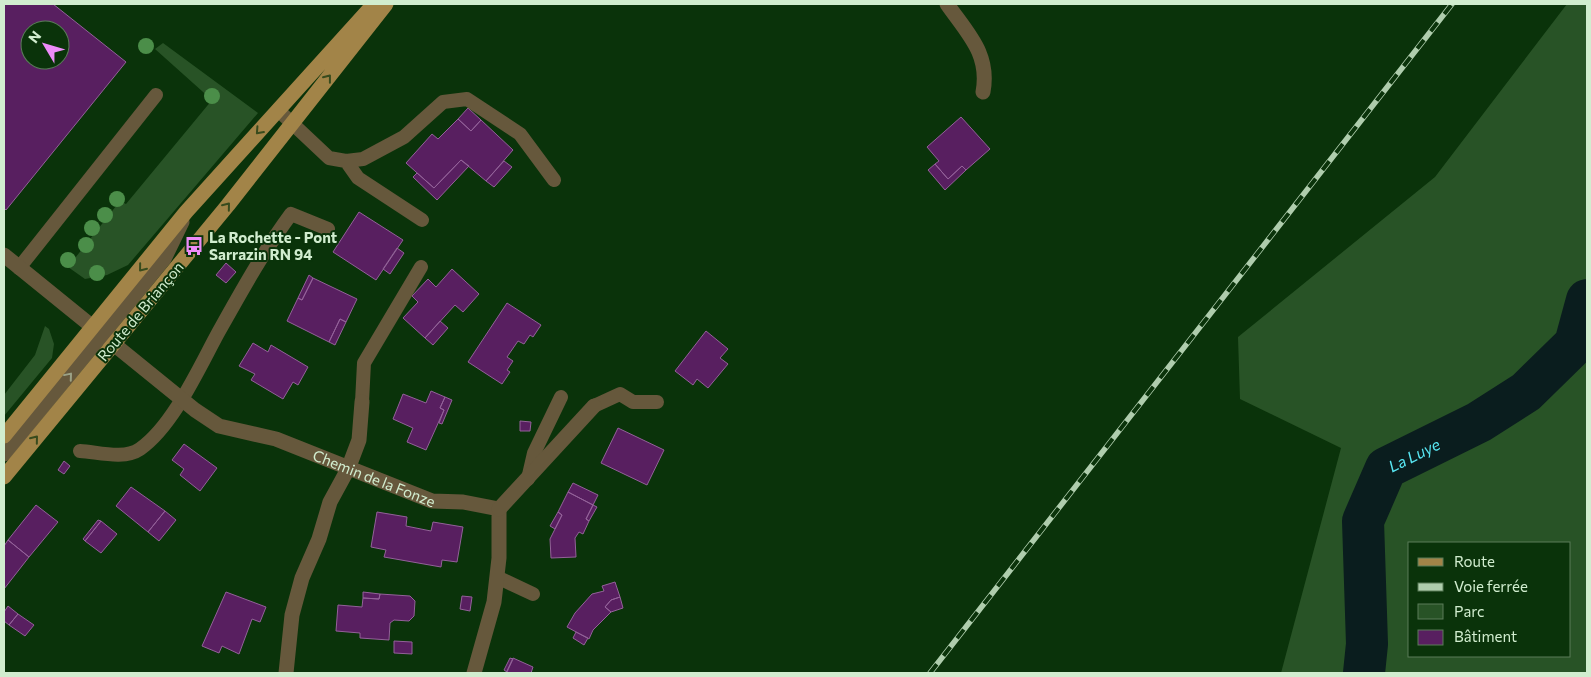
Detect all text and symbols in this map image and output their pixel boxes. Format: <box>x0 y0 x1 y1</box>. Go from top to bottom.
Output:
north arrow <box>20 20 70 70</box>
text: N <box>24 27 44 46</box>
one-way arrow <box>322 75 330 84</box>
one-way arrow <box>256 125 265 134</box>
one-way arrow <box>222 203 230 212</box>
place label: La Rochette - Pont Sarrazin RN 94 <box>209 228 337 263</box>
bus stop icon: La Rochette - Pont Sarrazin RN 94 <box>183 235 205 257</box>
street label: Route de Briançon <box>93 258 187 364</box>
one-way arrow <box>138 262 147 271</box>
one-way arrow <box>63 373 71 382</box>
water label: La Luye <box>1385 433 1443 475</box>
one-way arrow <box>29 436 37 445</box>
street label: Chemin de la Fonze <box>310 446 438 511</box>
legend <box>1408 542 1571 657</box>
text: Route <box>1454 552 1495 570</box>
text: Voie ferrée <box>1454 577 1528 595</box>
text: Parc <box>1454 602 1484 620</box>
text: Bâtiment <box>1454 627 1517 645</box>

